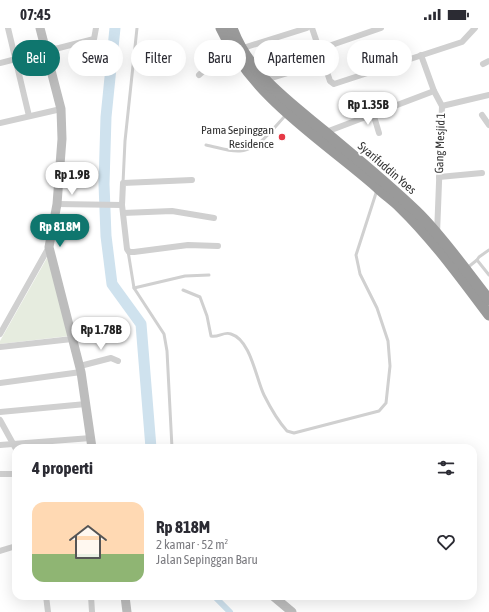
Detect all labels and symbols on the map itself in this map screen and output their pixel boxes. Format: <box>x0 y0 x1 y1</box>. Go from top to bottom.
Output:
pin: Rp 1.35B <box>327 92 409 126</box>
street label: Gang Mesjid 1 <box>432 112 448 174</box>
place label: Pama Sepinggan Residence <box>201 123 274 151</box>
marker: Pama Sepinggan Residence <box>277 132 287 142</box>
street label: Syarifuddin Yoes <box>355 139 419 197</box>
pin: Rp 1.9B <box>35 162 109 196</box>
pin: Rp 818M <box>23 214 97 248</box>
pin: Rp 1.78B <box>60 317 142 351</box>

